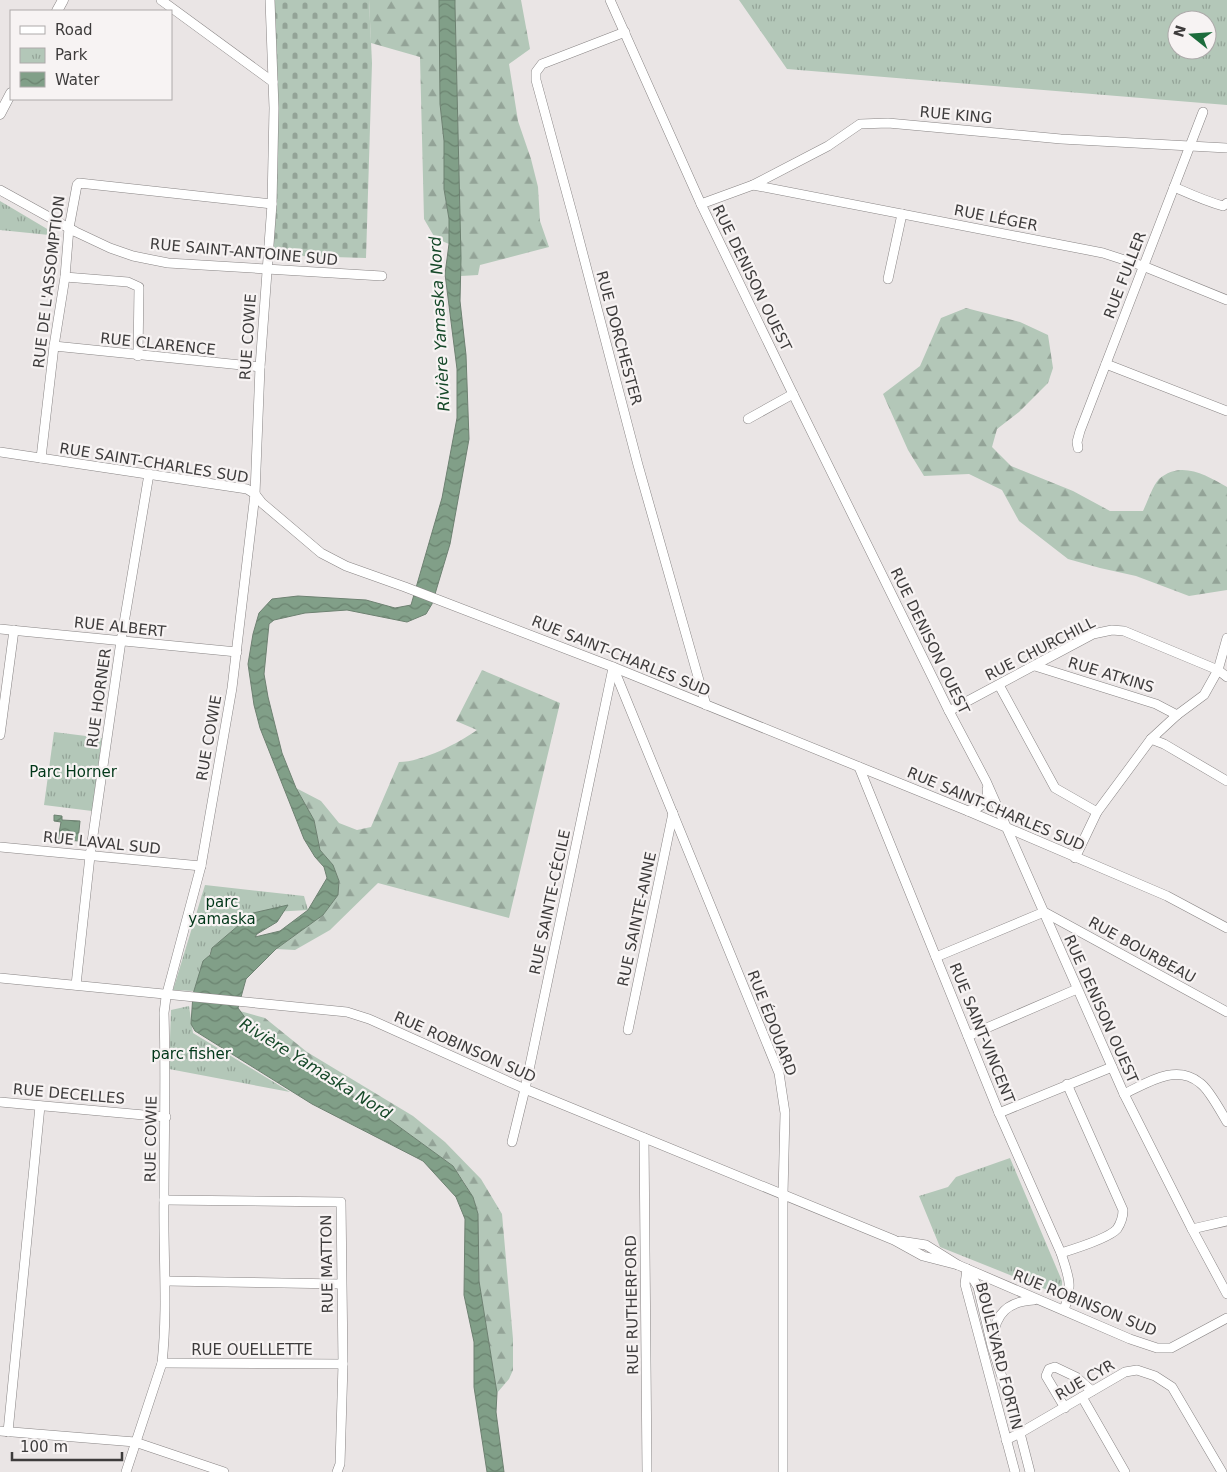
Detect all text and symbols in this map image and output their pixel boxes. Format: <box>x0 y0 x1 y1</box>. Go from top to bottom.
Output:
legend <box>10 10 172 100</box>
north arrow <box>1167 10 1217 60</box>
text: Road <box>55 21 93 39</box>
text: N <box>1170 23 1189 39</box>
text: Park <box>55 46 88 64</box>
text: Water <box>55 71 100 89</box>
street label: RUE KING <box>919 103 993 127</box>
street label: RUE DE L'ASSOMPTION <box>29 195 69 369</box>
street label: RUE LÉGER <box>953 200 1040 235</box>
street label: RUE DENISON OUEST <box>709 202 796 355</box>
street label: RUE FULLER <box>1100 229 1150 321</box>
street label: RUE SAINT-ANTOINE SUD <box>149 235 339 269</box>
water label: Rivière Yamaska Nord <box>425 235 454 412</box>
street label: RUE DORCHESTER <box>592 269 646 407</box>
street label: RUE COWIE <box>236 293 260 381</box>
street label: RUE CLARENCE <box>99 329 217 359</box>
street label: RUE SAINT-CHARLES SUD <box>58 439 250 487</box>
street label: RUE DENISON OUEST <box>887 565 974 718</box>
street label: RUE SAINT-CHARLES SUD <box>529 612 713 700</box>
street label: RUE ALBERT <box>73 613 168 641</box>
street label: RUE CHURCHILL <box>982 613 1099 684</box>
street label: RUE HORNER <box>83 647 115 749</box>
street label: RUE ATKINS <box>1066 653 1156 697</box>
street label: RUE COWIE <box>193 694 225 782</box>
park label: Parc Horner <box>29 763 118 781</box>
street label: RUE SAINT-CHARLES SUD <box>904 763 1088 855</box>
street label: RUE SAINTE-CÉCILE <box>525 827 574 976</box>
street label: RUE LAVAL SUD <box>42 828 162 858</box>
street label: RUE SAINTE-ANNE <box>614 850 660 988</box>
park label: parc yamaska <box>188 893 256 928</box>
street label: RUE BOURBEAU <box>1085 913 1199 987</box>
street label: RUE DENISON OUEST <box>1060 932 1142 1087</box>
street label: RUE SAINT-VINCENT <box>946 960 1019 1107</box>
street label: RUE ÉDOUARD <box>744 967 801 1078</box>
street label: RUE ROBINSON SUD <box>391 1008 539 1086</box>
water label: Rivière Yamaska Nord <box>236 1014 396 1123</box>
park label: parc fisher <box>151 1045 232 1063</box>
street label: RUE DECELLES <box>12 1080 126 1108</box>
street label: RUE COWIE <box>141 1096 161 1182</box>
street label: RUE MATTON <box>317 1214 337 1314</box>
street label: RUE RUTHERFORD <box>622 1235 642 1375</box>
street label: RUE ROBINSON SUD <box>1011 1266 1159 1340</box>
street label: BOULEVARD FORTIN <box>972 1280 1026 1432</box>
street label: RUE OUELLETTE <box>191 1341 313 1359</box>
street label: RUE CYR <box>1052 1356 1118 1404</box>
scale bar <box>12 1430 122 1462</box>
text: 100 m <box>20 1438 68 1456</box>

